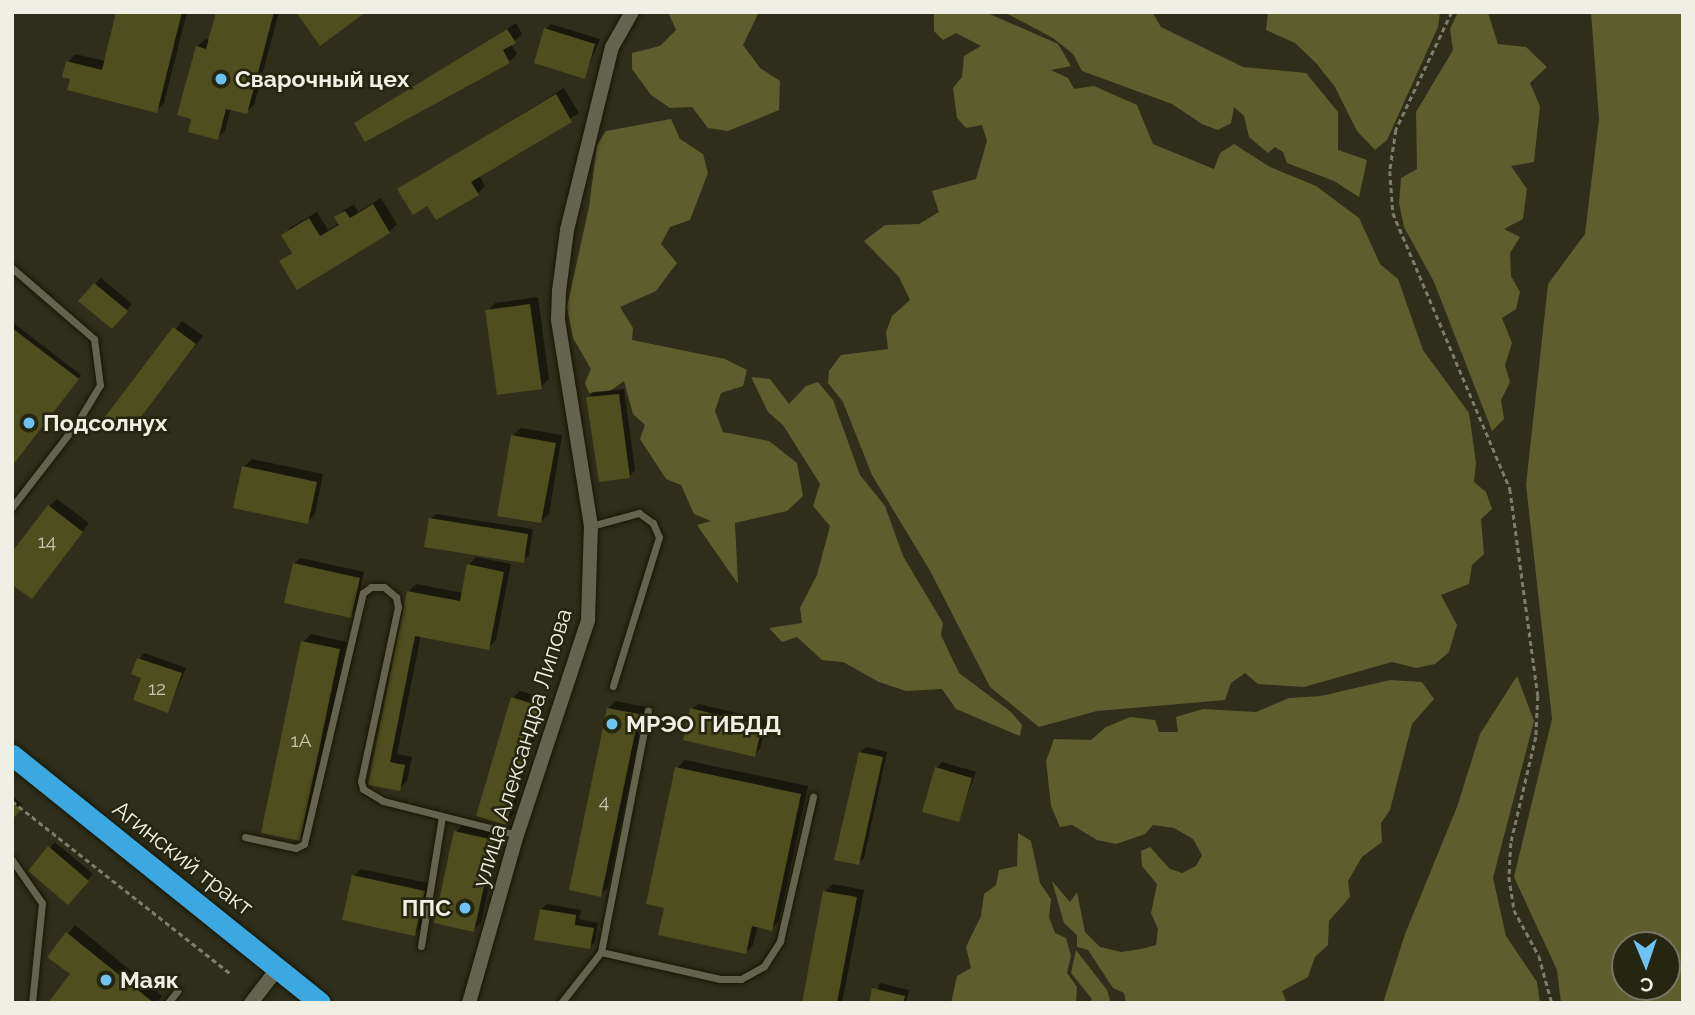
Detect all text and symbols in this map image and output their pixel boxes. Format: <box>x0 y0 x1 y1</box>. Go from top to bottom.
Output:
place label: Сварочный цех <box>235 65 409 93</box>
marker: Сварочный цех <box>213 71 229 87</box>
place label: Подсолнух <box>43 409 167 437</box>
marker: Подсолнух <box>21 415 37 431</box>
house number: 14 <box>38 531 56 553</box>
street label: улица Александра Липова <box>466 605 578 891</box>
house number: 12 <box>148 678 166 700</box>
place label: МРЭО ГИБДД <box>626 710 781 738</box>
marker: МРЭО ГИБДД <box>604 716 620 732</box>
house number: 1А <box>291 730 311 752</box>
house number: 4 <box>599 791 609 813</box>
street label: Агинский тракт <box>107 795 259 921</box>
place label: ППС <box>402 894 451 922</box>
marker: ППС <box>457 900 473 916</box>
north arrow <box>1611 931 1681 1001</box>
place label: Маяк <box>120 966 179 994</box>
marker: Маяк <box>98 972 114 988</box>
text: С <box>1640 974 1654 996</box>

